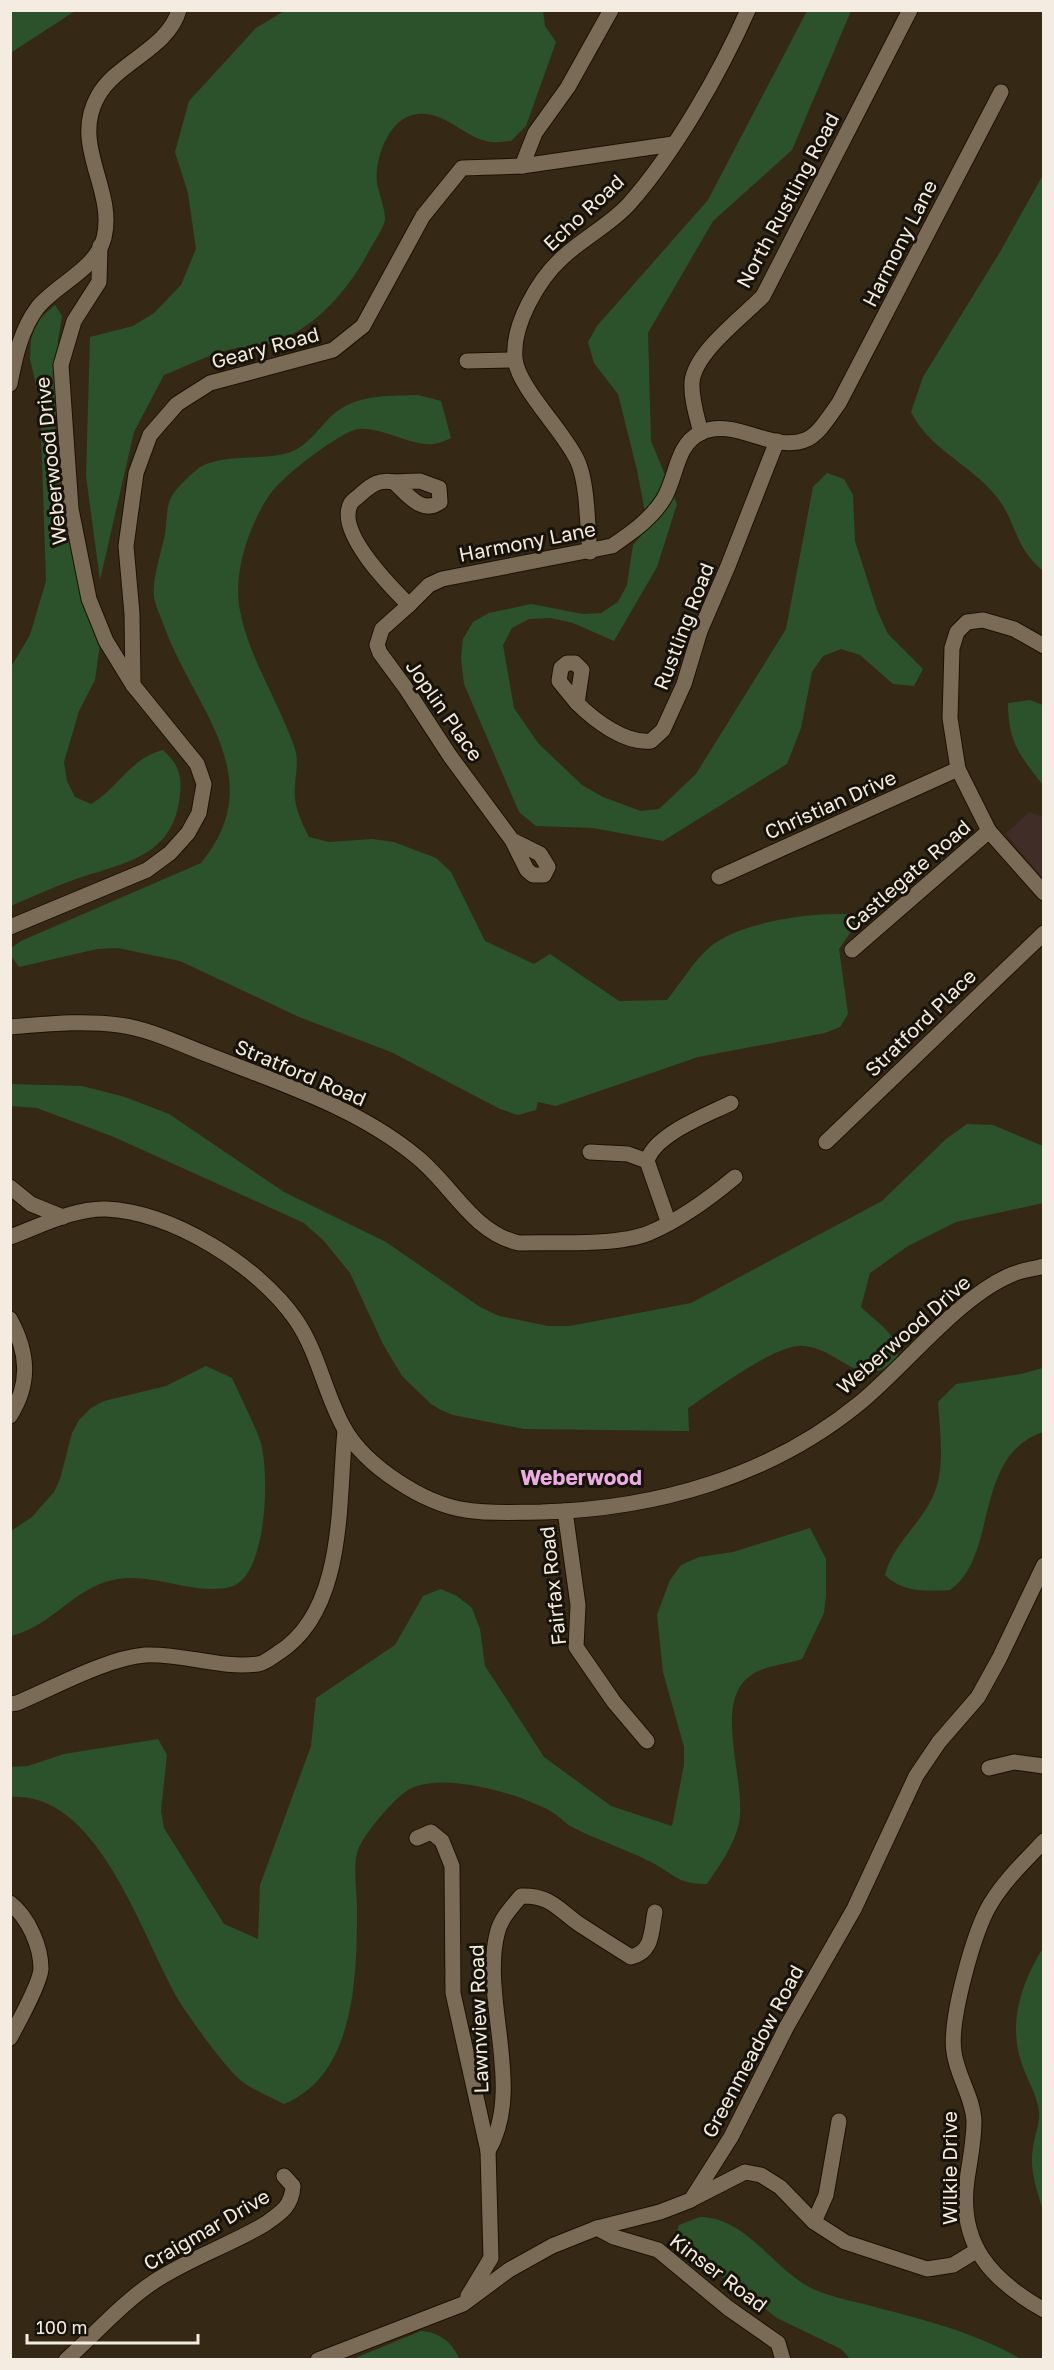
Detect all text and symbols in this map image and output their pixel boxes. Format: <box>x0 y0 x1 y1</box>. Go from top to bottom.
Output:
street label: North Rustling Road <box>731 108 843 292</box>
street label: Echo Road <box>538 169 628 255</box>
street label: Harmony Lane <box>857 176 941 310</box>
street label: Geary Road <box>208 321 322 373</box>
street label: Weberwood Drive <box>29 376 71 546</box>
street label: Harmony Lane <box>457 516 597 566</box>
street label: Rustling Road <box>648 559 718 693</box>
street label: Joplin Place <box>401 655 489 765</box>
street label: Christian Drive <box>761 764 899 844</box>
street label: Castlegate Road <box>839 814 975 936</box>
street label: Stratford Place <box>860 963 980 1081</box>
street label: Stratford Road <box>232 1034 370 1110</box>
street label: Weberwood Drive <box>831 1270 975 1398</box>
district label: Weberwood <box>520 1464 642 1490</box>
street label: Fairfax Road <box>534 1525 570 1647</box>
street label: Lawnview Road <box>463 1944 493 2094</box>
street label: Greenmeadow Road <box>696 1961 808 2141</box>
street label: Wilkie Drive <box>937 2111 961 2225</box>
street label: Craigmar Drive <box>139 2183 273 2275</box>
street label: Kinser Road <box>666 2228 772 2316</box>
scale bar <box>27 2307 198 2345</box>
text: 100 m <box>36 2316 87 2338</box>

